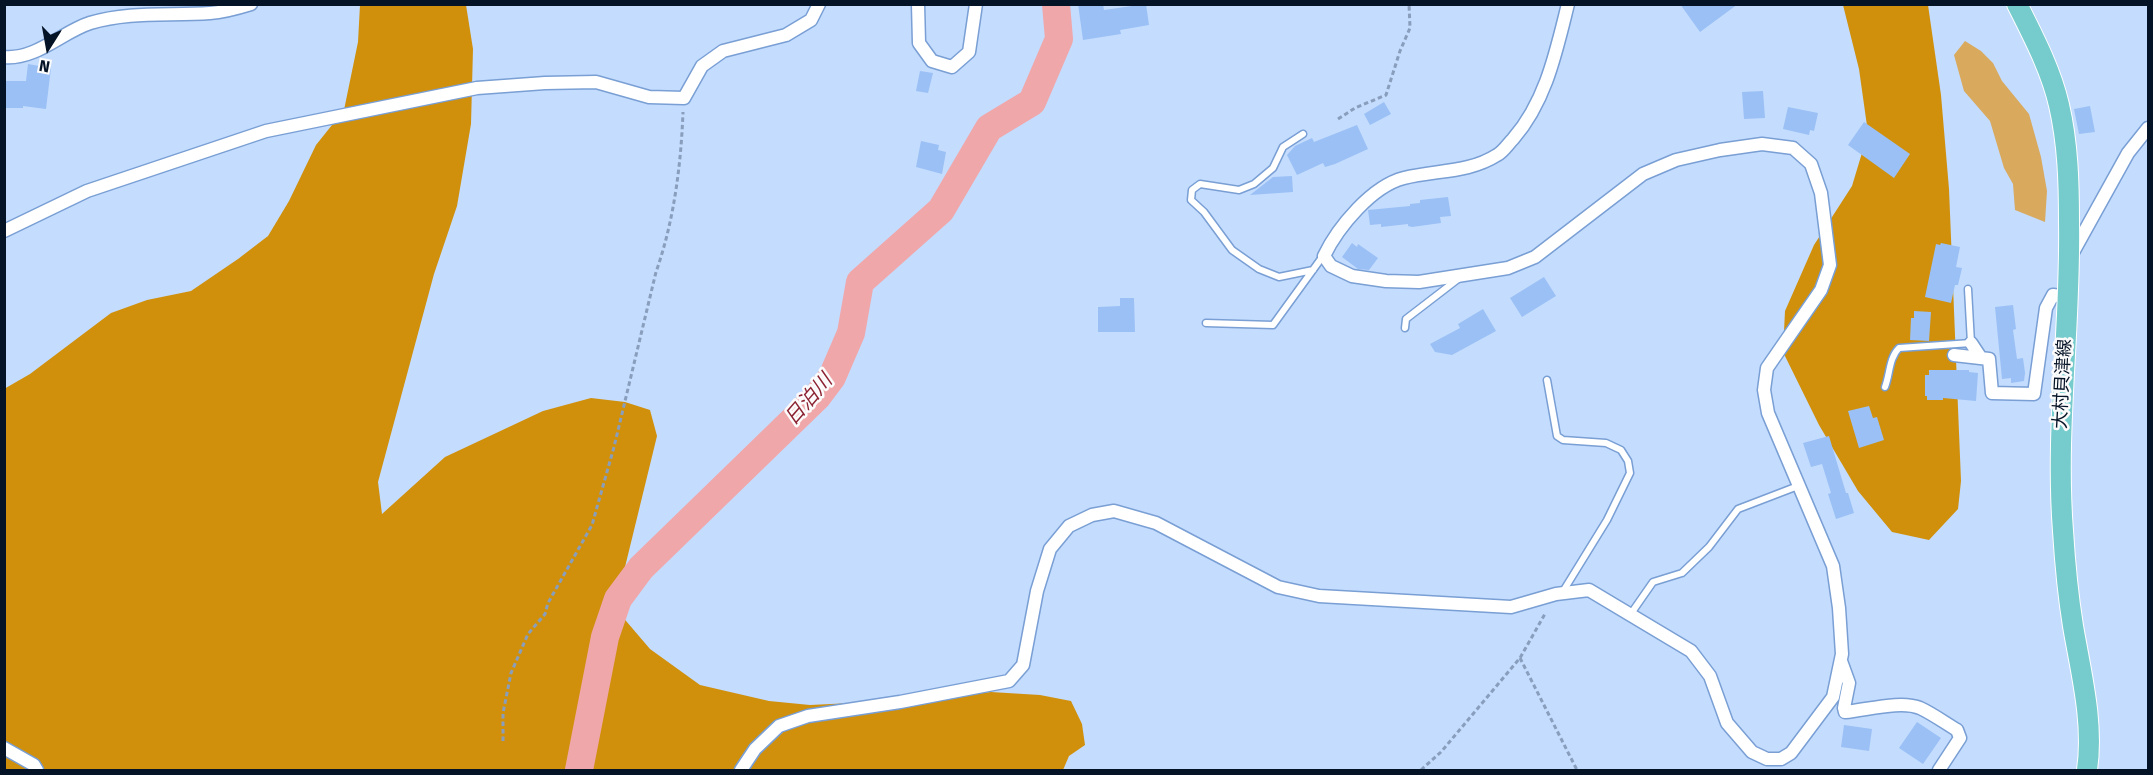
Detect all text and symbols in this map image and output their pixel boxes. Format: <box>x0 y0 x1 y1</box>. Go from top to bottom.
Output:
north arrow <box>18 18 78 78</box>
text: N <box>37 56 51 76</box>
street label: 大村貝津線 <box>2050 338 2076 430</box>
water label: 日泊川 <box>780 369 838 431</box>

